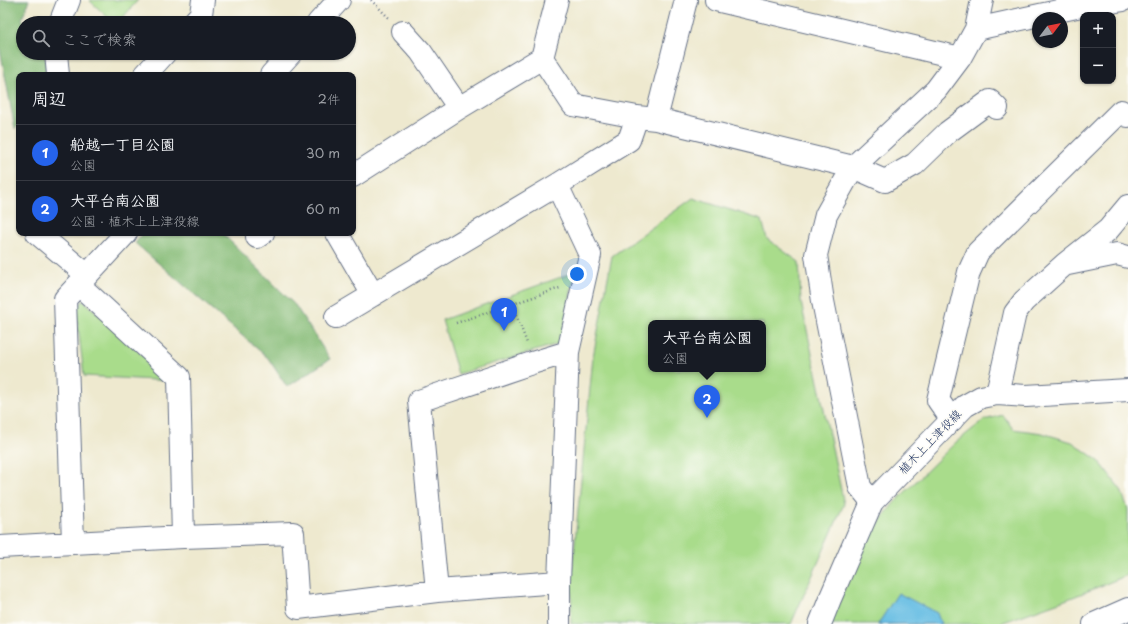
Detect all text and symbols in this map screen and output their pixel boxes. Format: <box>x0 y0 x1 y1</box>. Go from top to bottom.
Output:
north arrow <box>1032 12 1068 48</box>
map controls <box>1080 12 1116 84</box>
button: + <box>1080 12 1116 48</box>
search box <box>16 16 356 60</box>
icon: search <box>30 27 52 49</box>
text: ここで検索 <box>62 27 137 50</box>
button: − <box>1080 48 1116 84</box>
text: 周辺 <box>32 85 66 111</box>
text: 2件 <box>318 89 340 108</box>
text: 船越一丁目公園 <box>70 132 175 155</box>
text: 1 <box>42 143 48 162</box>
text: 30 m <box>306 143 340 162</box>
text: 公園 <box>70 155 96 174</box>
text: 大平台南公園 <box>70 188 160 211</box>
text: 2 <box>40 199 50 218</box>
text: 60 m <box>306 199 340 218</box>
text: 公園 · 植木上上津役線 <box>70 211 199 230</box>
your location <box>567 264 587 284</box>
pin: 1 <box>491 298 517 331</box>
popup <box>648 320 766 372</box>
text: 大平台南公園 <box>662 325 752 348</box>
text: 公園 <box>662 348 688 367</box>
pin: 2 <box>694 385 720 418</box>
street label: 植木上上津役線 <box>894 405 965 478</box>

